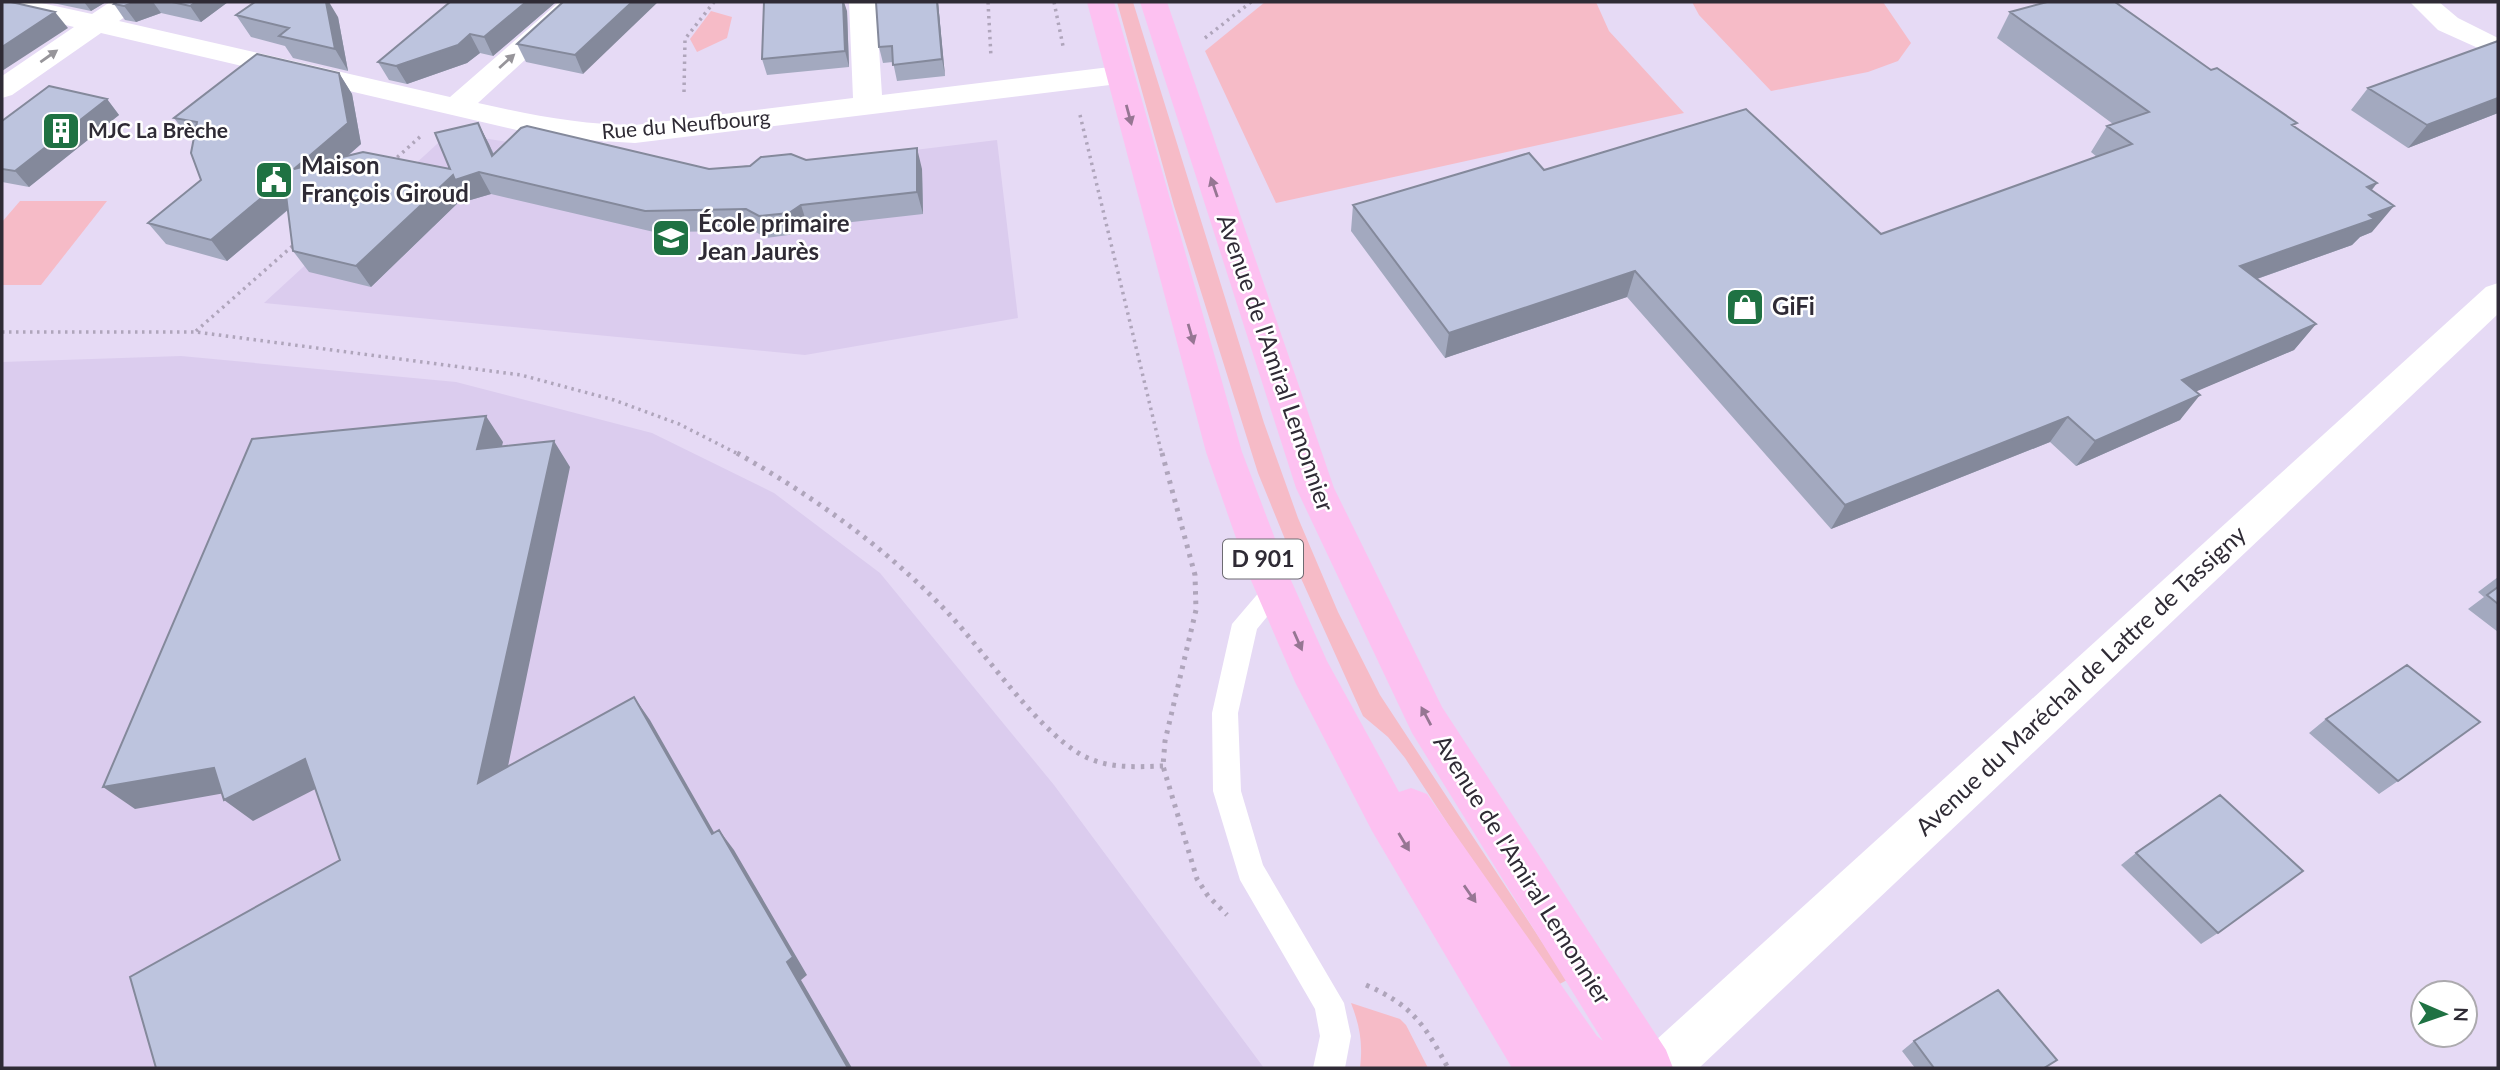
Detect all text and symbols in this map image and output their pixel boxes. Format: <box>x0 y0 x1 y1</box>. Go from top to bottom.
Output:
one-way arrow <box>40 49 58 63</box>
one-way arrow <box>499 54 516 69</box>
street label: Rue du Neufbourg <box>600 104 771 143</box>
one-way arrow <box>1125 105 1135 126</box>
building icon: MJC La Brèche <box>40 110 82 152</box>
place label: MJC La Brèche <box>88 117 228 142</box>
place label: Maison François Giroud <box>301 150 469 207</box>
public building icon: Maison François Giroud <box>253 159 295 201</box>
one-way arrow <box>1208 177 1219 198</box>
place label: École primaire Jean Jaurès <box>698 208 850 265</box>
street label: Avenue de l'Amiral Lemonnier <box>1212 210 1341 515</box>
school or university icon: École primaire Jean Jaurès <box>650 217 692 259</box>
shop icon: GiFi <box>1724 286 1766 328</box>
place label: GiFi <box>1772 291 1815 320</box>
one-way arrow <box>1186 324 1196 345</box>
street label: Avenue du Maréchal de Lattre de Tassigny <box>1909 518 2252 841</box>
road number: D 901 <box>1223 540 1303 579</box>
one-way arrow <box>1292 631 1304 651</box>
one-way arrow <box>1420 706 1432 726</box>
street label: Avenue de l'Amiral Lemonnier <box>1428 729 1618 1010</box>
one-way arrow <box>1397 833 1410 852</box>
one-way arrow <box>1463 885 1477 903</box>
north arrow <box>2409 979 2479 1049</box>
text: N <box>2450 1007 2473 1022</box>

